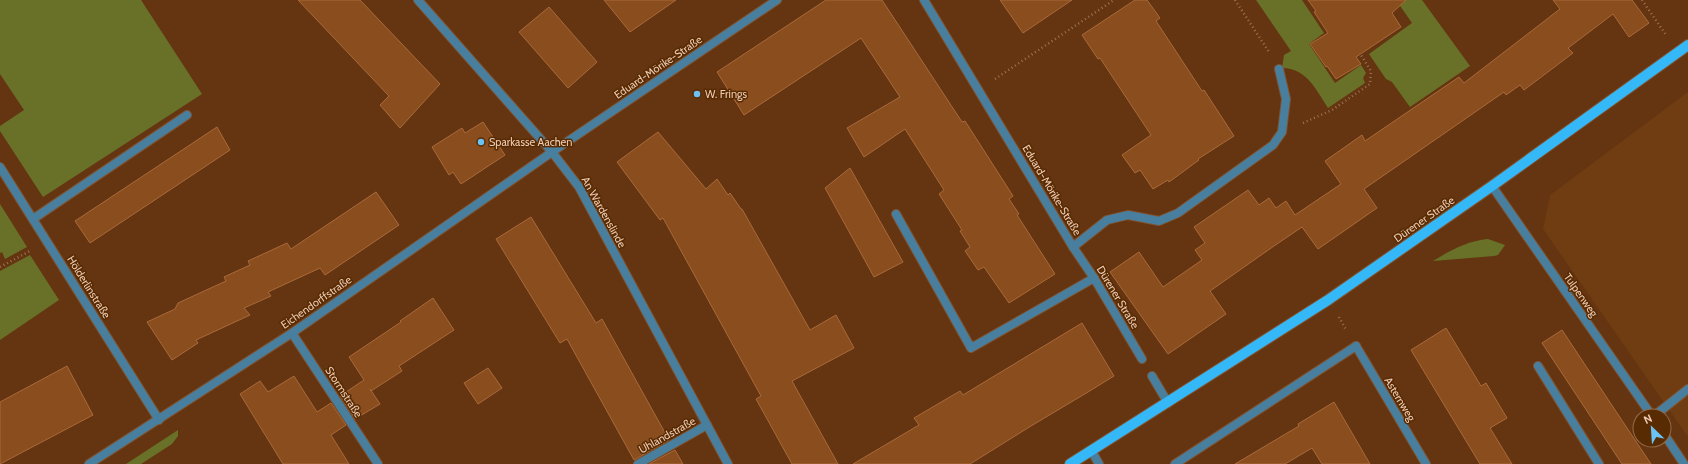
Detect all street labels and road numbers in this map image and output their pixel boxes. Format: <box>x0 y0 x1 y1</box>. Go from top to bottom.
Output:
street label: Eduard-Mörike-Straße <box>611 32 705 102</box>
street label: Eduard-Mörike-Straße <box>1019 142 1085 238</box>
street label: An Wardenslinde <box>579 174 630 250</box>
street label: Dürener Straße <box>1391 193 1457 245</box>
street label: Hölderlinstraße <box>64 253 114 321</box>
street label: Dürener Straße <box>1094 263 1142 331</box>
street label: Tulpenweg <box>1561 270 1601 320</box>
street label: Eichendorffstraße <box>278 272 354 332</box>
street label: Stormstraße <box>322 364 366 420</box>
street label: Asternweg <box>1381 374 1419 424</box>
street label: Uhlandstraße <box>636 413 698 456</box>

